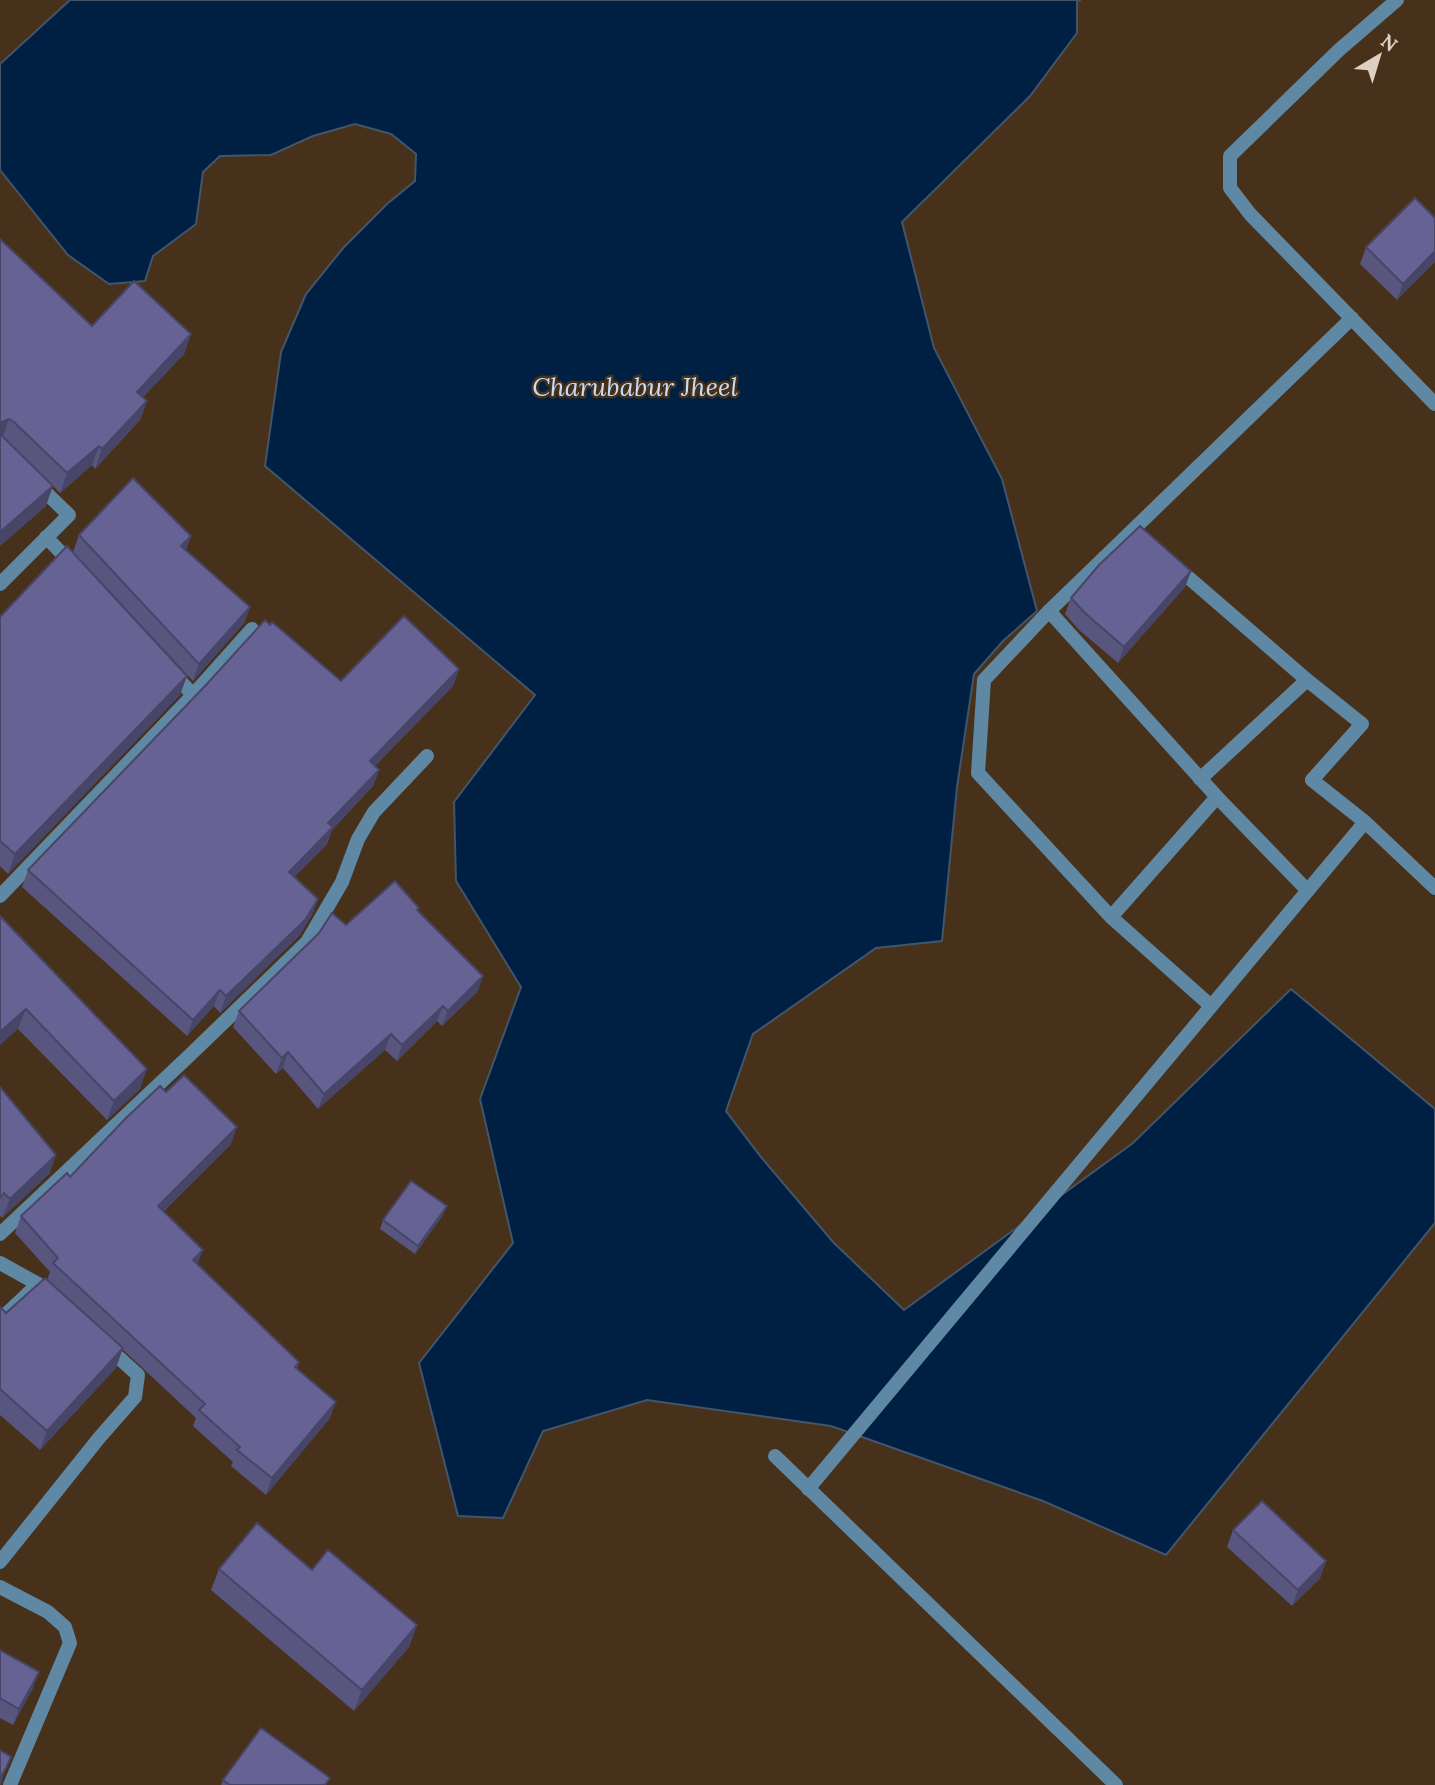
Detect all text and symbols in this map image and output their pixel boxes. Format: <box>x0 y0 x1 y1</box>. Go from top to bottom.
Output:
north arrow <box>1344 21 1414 91</box>
text: N <box>1376 29 1403 57</box>
water label: Charubabur Jheel <box>532 370 738 403</box>

